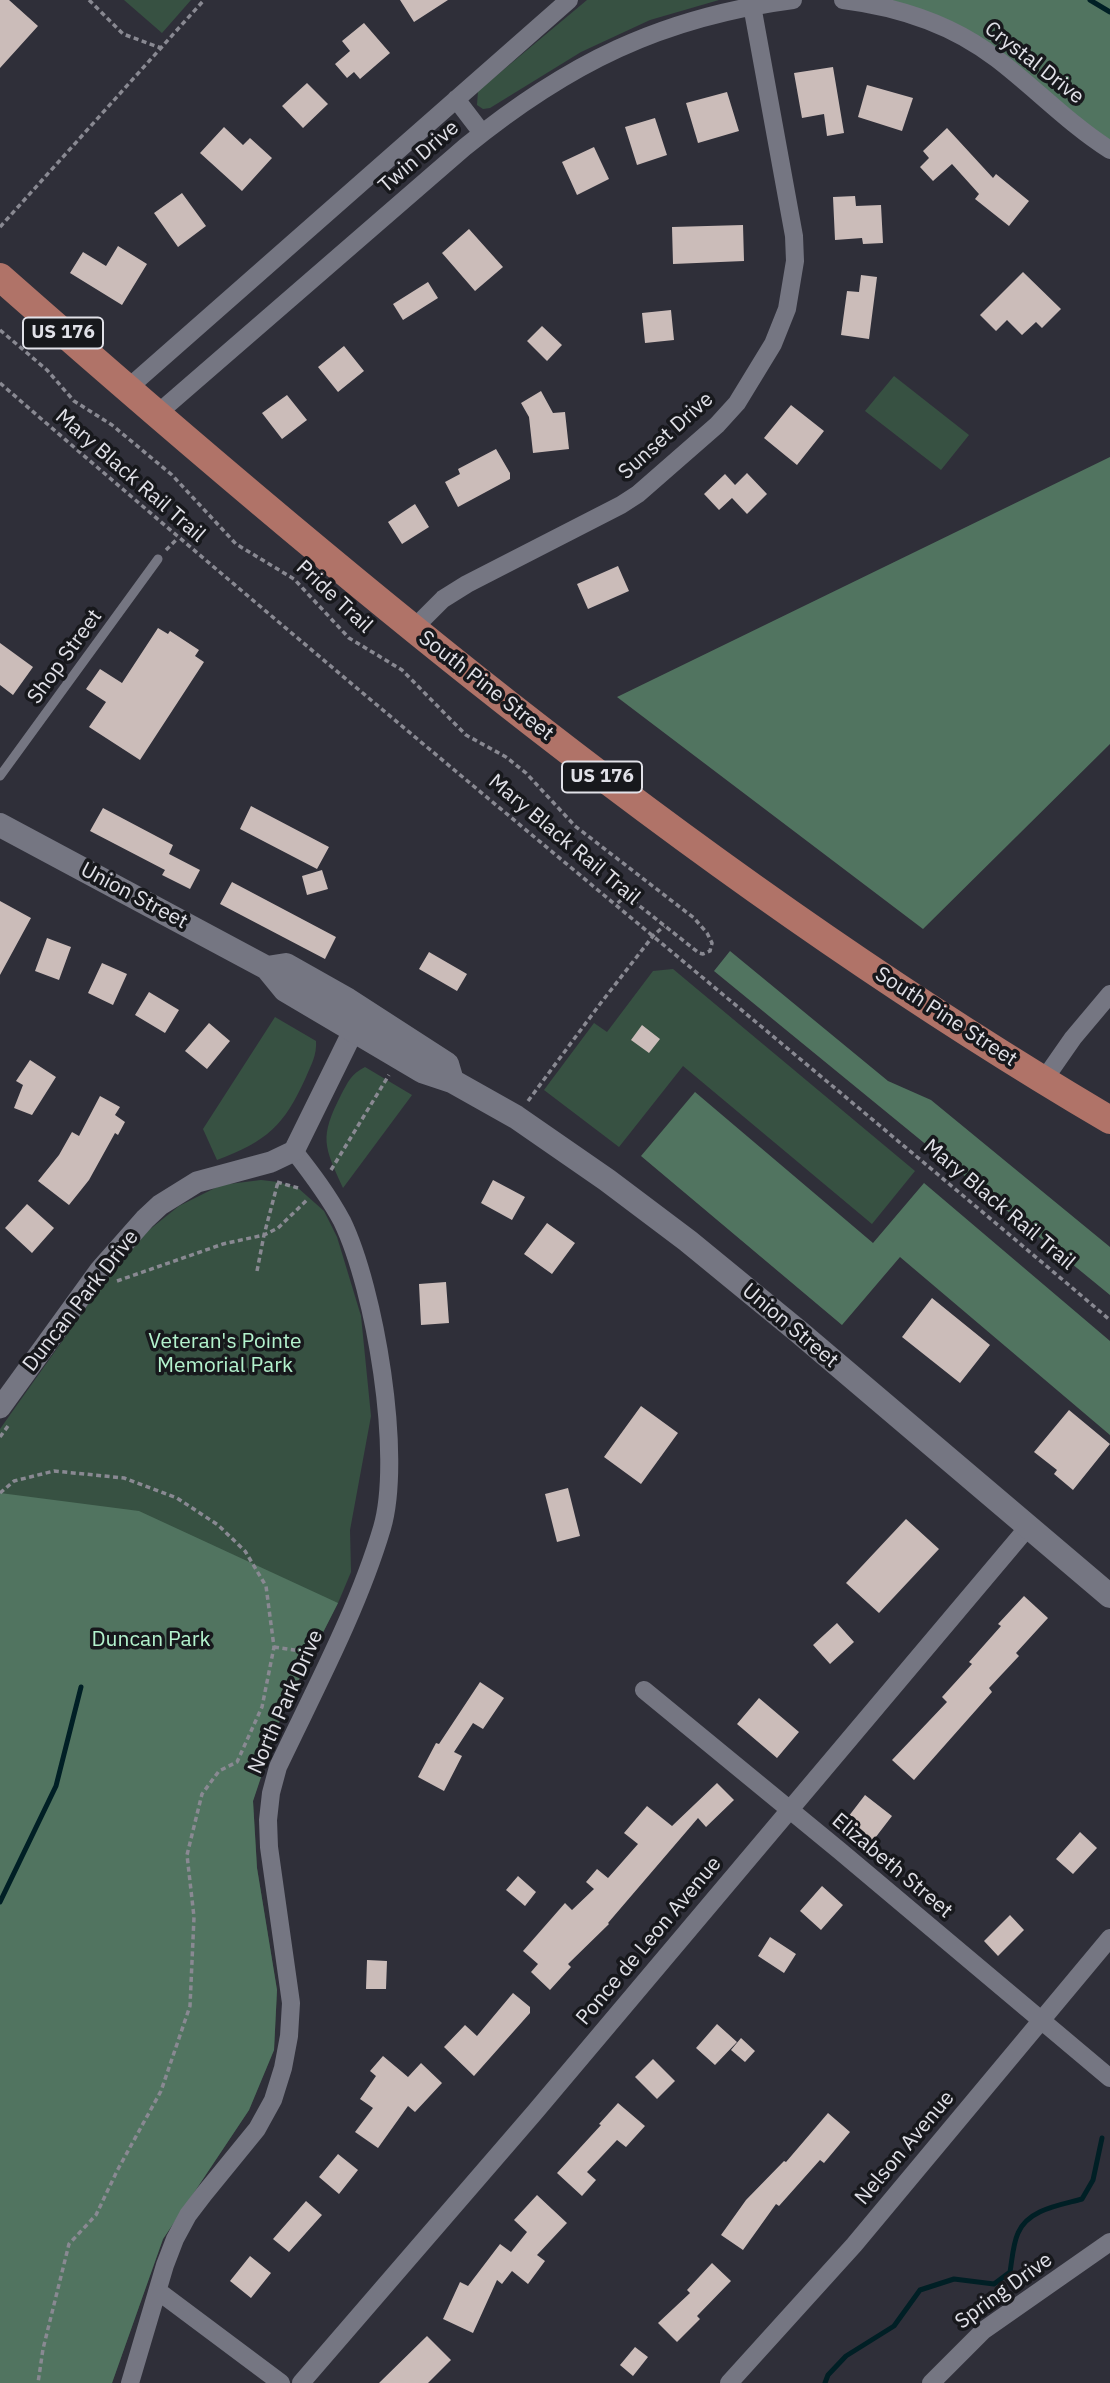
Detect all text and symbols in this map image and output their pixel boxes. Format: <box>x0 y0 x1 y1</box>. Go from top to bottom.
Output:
street label: Crystal Drive <box>979 16 1089 110</box>
street label: Twin Drive <box>374 115 464 199</box>
road number: US 176 <box>23 318 103 348</box>
street label: Sunset Drive <box>613 387 719 485</box>
street label: Mary Black Rail Trail <box>50 404 210 548</box>
street label: Pride Trail <box>291 555 377 639</box>
street label: Shop Street <box>22 605 108 709</box>
street label: South Pine Street <box>414 626 558 746</box>
road number: US 176 <box>562 762 642 792</box>
street label: Mary Black Rail Trail <box>483 769 645 911</box>
street label: Union Street <box>76 857 192 935</box>
street label: South Pine Street <box>870 962 1022 1072</box>
street label: Mary Black Rail Trail <box>918 1134 1080 1276</box>
street label: Duncan Park Drive <box>18 1225 144 1377</box>
street label: Union Street <box>737 1279 843 1373</box>
park label: Veteran's Pointe Memorial Park <box>148 1329 302 1379</box>
street label: North Park Drive <box>243 1626 329 1778</box>
park label: Duncan Park <box>91 1627 211 1653</box>
street label: Elizabeth Street <box>827 1808 957 1924</box>
street label: Ponce de Leon Avenue <box>571 1852 727 2030</box>
street label: Nelson Avenue <box>850 2086 960 2210</box>
street label: Spring Drive <box>950 2247 1058 2335</box>

